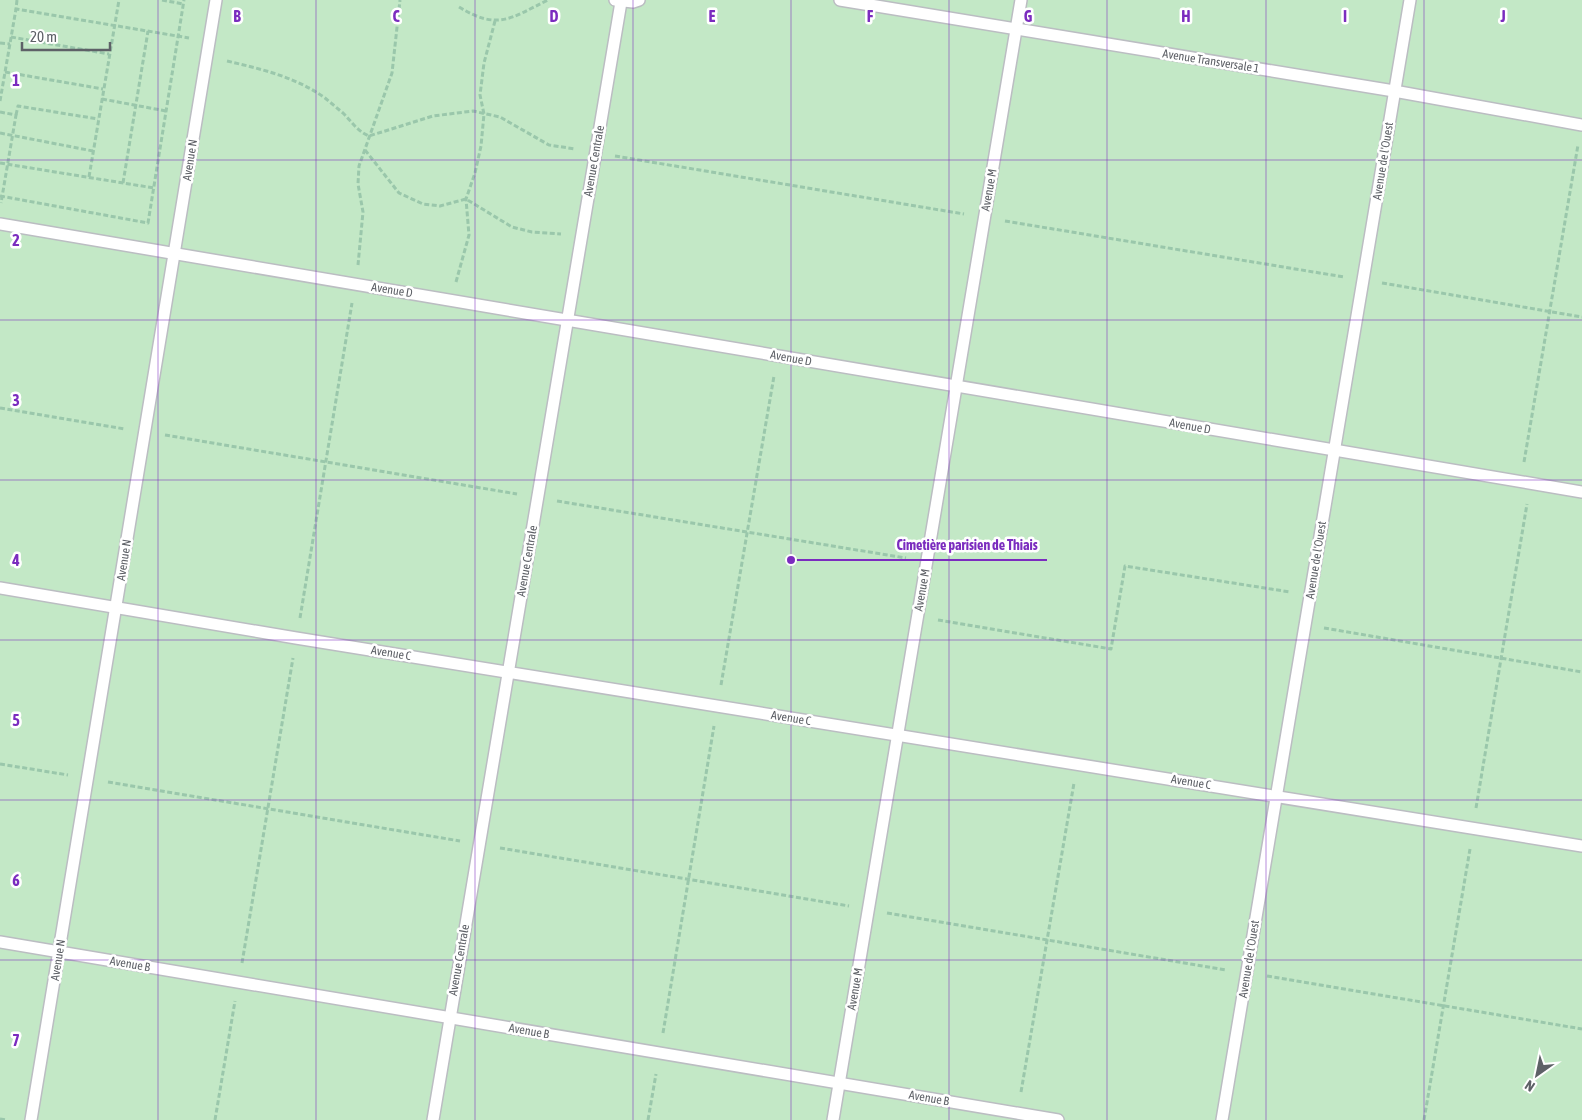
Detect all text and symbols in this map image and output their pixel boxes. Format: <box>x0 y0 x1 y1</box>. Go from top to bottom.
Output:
text: B <box>233 7 241 25</box>
text: C <box>392 7 400 25</box>
text: D <box>550 7 559 25</box>
text: E <box>709 7 716 25</box>
text: F <box>867 7 874 25</box>
text: G <box>1024 7 1033 25</box>
text: H <box>1181 7 1191 25</box>
text: I <box>1343 7 1347 25</box>
text: J <box>1499 7 1506 25</box>
scale bar <box>22 20 110 52</box>
text: 20 m <box>30 28 57 45</box>
street label: Avenue Transversale 1 <box>1162 46 1261 76</box>
text: 1 <box>12 71 20 89</box>
street label: Avenue de l'Ouest <box>1370 120 1396 201</box>
street label: Avenue Centrale <box>581 124 607 198</box>
street label: Avenue N <box>180 138 200 182</box>
street label: Avenue M <box>978 168 1000 212</box>
text: 2 <box>12 231 20 249</box>
street label: Avenue D <box>370 280 414 300</box>
street label: Avenue D <box>769 347 813 369</box>
text: 3 <box>12 391 20 409</box>
street label: Avenue D <box>1168 415 1212 437</box>
street label: Avenue de l'Ouest <box>1303 519 1329 600</box>
street label: Avenue Centrale <box>514 524 540 598</box>
callout: Cimetière parisien de Thiais <box>886 531 1047 560</box>
text: Cimetière parisien de Thiais <box>896 537 1038 553</box>
street label: Avenue N <box>114 538 134 582</box>
text: 4 <box>11 551 20 569</box>
street label: Avenue M <box>911 568 933 612</box>
street label: Avenue C <box>370 643 413 663</box>
street label: Avenue C <box>770 708 813 728</box>
text: 5 <box>12 711 20 729</box>
street label: Avenue C <box>1170 772 1213 792</box>
text: 6 <box>12 871 20 889</box>
street label: Avenue de l'Ouest <box>1236 918 1262 999</box>
street label: Avenue Centrale <box>446 923 472 997</box>
street label: Avenue N <box>48 938 68 982</box>
street label: Avenue B <box>109 954 151 974</box>
street label: Avenue M <box>844 967 866 1011</box>
street label: Avenue B <box>508 1021 550 1041</box>
text: 7 <box>12 1031 20 1049</box>
north arrow <box>1512 1050 1562 1100</box>
text: N <box>1522 1077 1538 1095</box>
street label: Avenue B <box>908 1088 950 1108</box>

